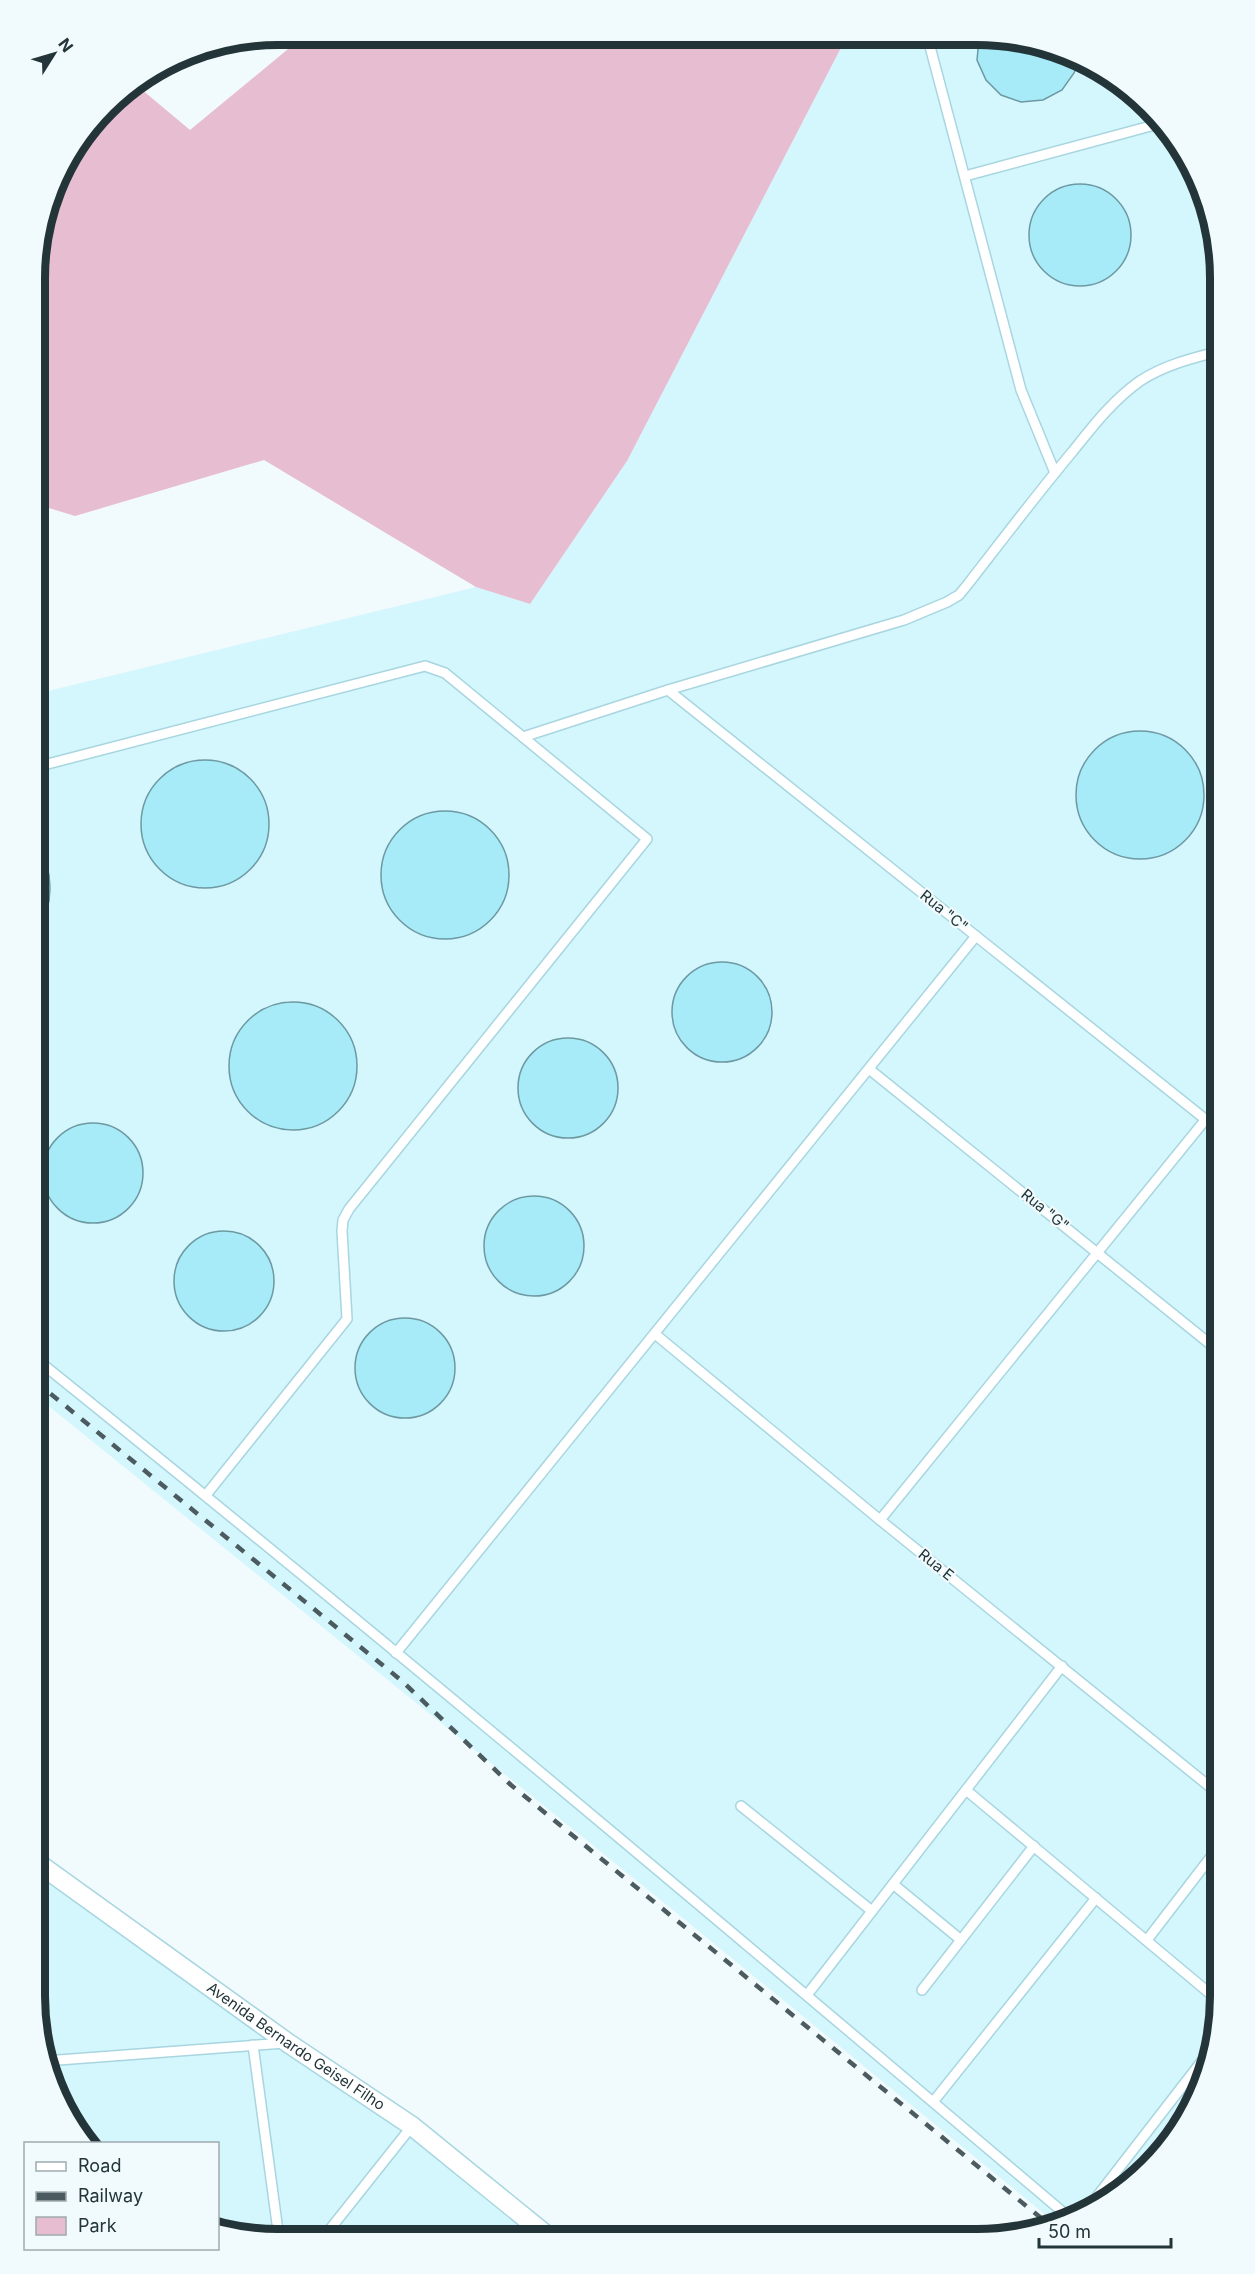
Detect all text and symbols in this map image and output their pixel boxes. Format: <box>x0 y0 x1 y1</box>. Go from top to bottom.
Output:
north arrow <box>24 24 84 84</box>
text: N <box>54 34 78 56</box>
street label: Rua "C" <box>917 886 972 936</box>
street label: Rua "G" <box>1017 1184 1073 1235</box>
street label: Rua E <box>915 1545 958 1585</box>
street label: Avenida Bernardo Geisel Filho <box>203 1978 389 2114</box>
legend <box>24 2142 219 2250</box>
text: Road <box>78 2155 121 2176</box>
text: Railway <box>78 2185 143 2206</box>
scale bar <box>1039 2211 1171 2249</box>
text: Park <box>78 2215 117 2236</box>
text: 50 m <box>1048 2221 1091 2242</box>

